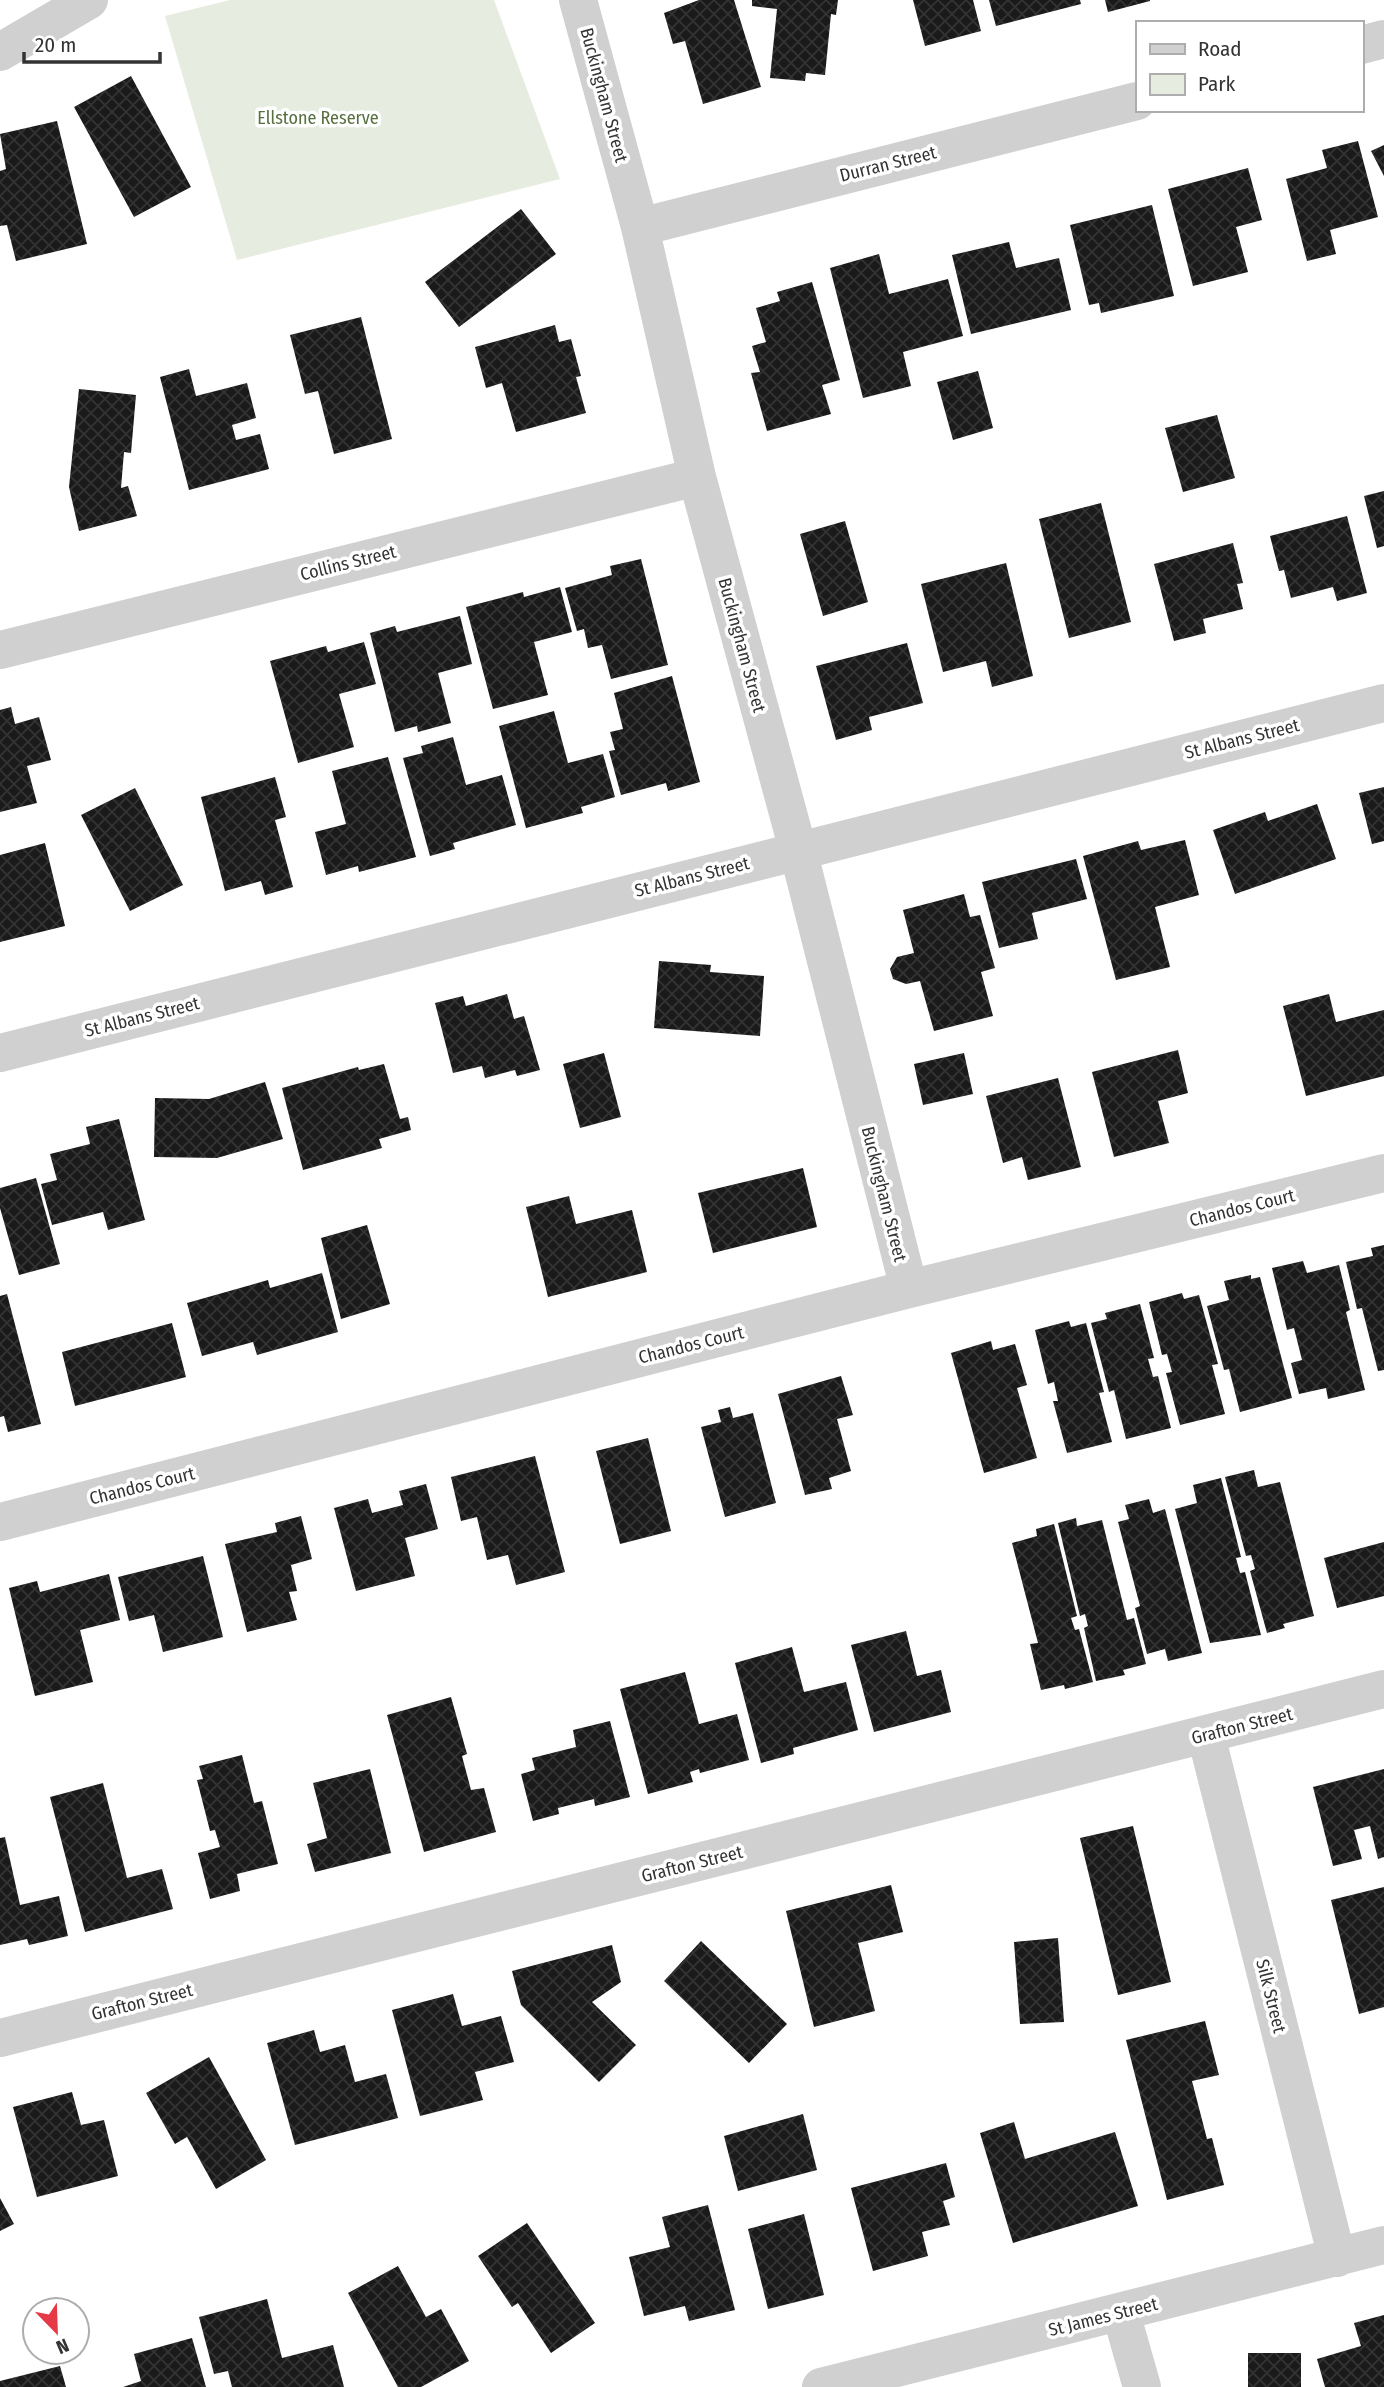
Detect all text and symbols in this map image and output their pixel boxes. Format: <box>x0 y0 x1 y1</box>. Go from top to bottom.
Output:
scale bar <box>24 21 161 65</box>
legend <box>1136 21 1363 112</box>
street label: Buckingham Street <box>575 25 633 165</box>
text: 20 m <box>35 32 76 58</box>
text: Road <box>1198 36 1242 62</box>
text: Park <box>1198 71 1236 97</box>
park label: Ellstone Reserve <box>257 107 379 129</box>
street label: Durran Street <box>837 141 939 187</box>
street label: Collins Street <box>298 540 398 586</box>
street label: Buckingham Street <box>713 575 771 715</box>
street label: St Albans Street <box>1182 714 1302 764</box>
street label: St Albans Street <box>632 852 752 902</box>
street label: St Albans Street <box>82 992 202 1042</box>
street label: Buckingham Street <box>857 1124 911 1264</box>
street label: Chandos Court <box>1187 1184 1297 1232</box>
street label: Chandos Court <box>636 1321 746 1369</box>
street label: Chandos Court <box>87 1462 197 1510</box>
street label: Grafton Street <box>1189 1703 1295 1749</box>
street label: Grafton Street <box>639 1841 745 1887</box>
street label: Silk Street <box>1251 1957 1291 2035</box>
street label: Grafton Street <box>89 1979 195 2025</box>
street label: St James Street <box>1046 2293 1160 2341</box>
north arrow <box>21 2296 91 2366</box>
text: N <box>53 2333 72 2359</box>

